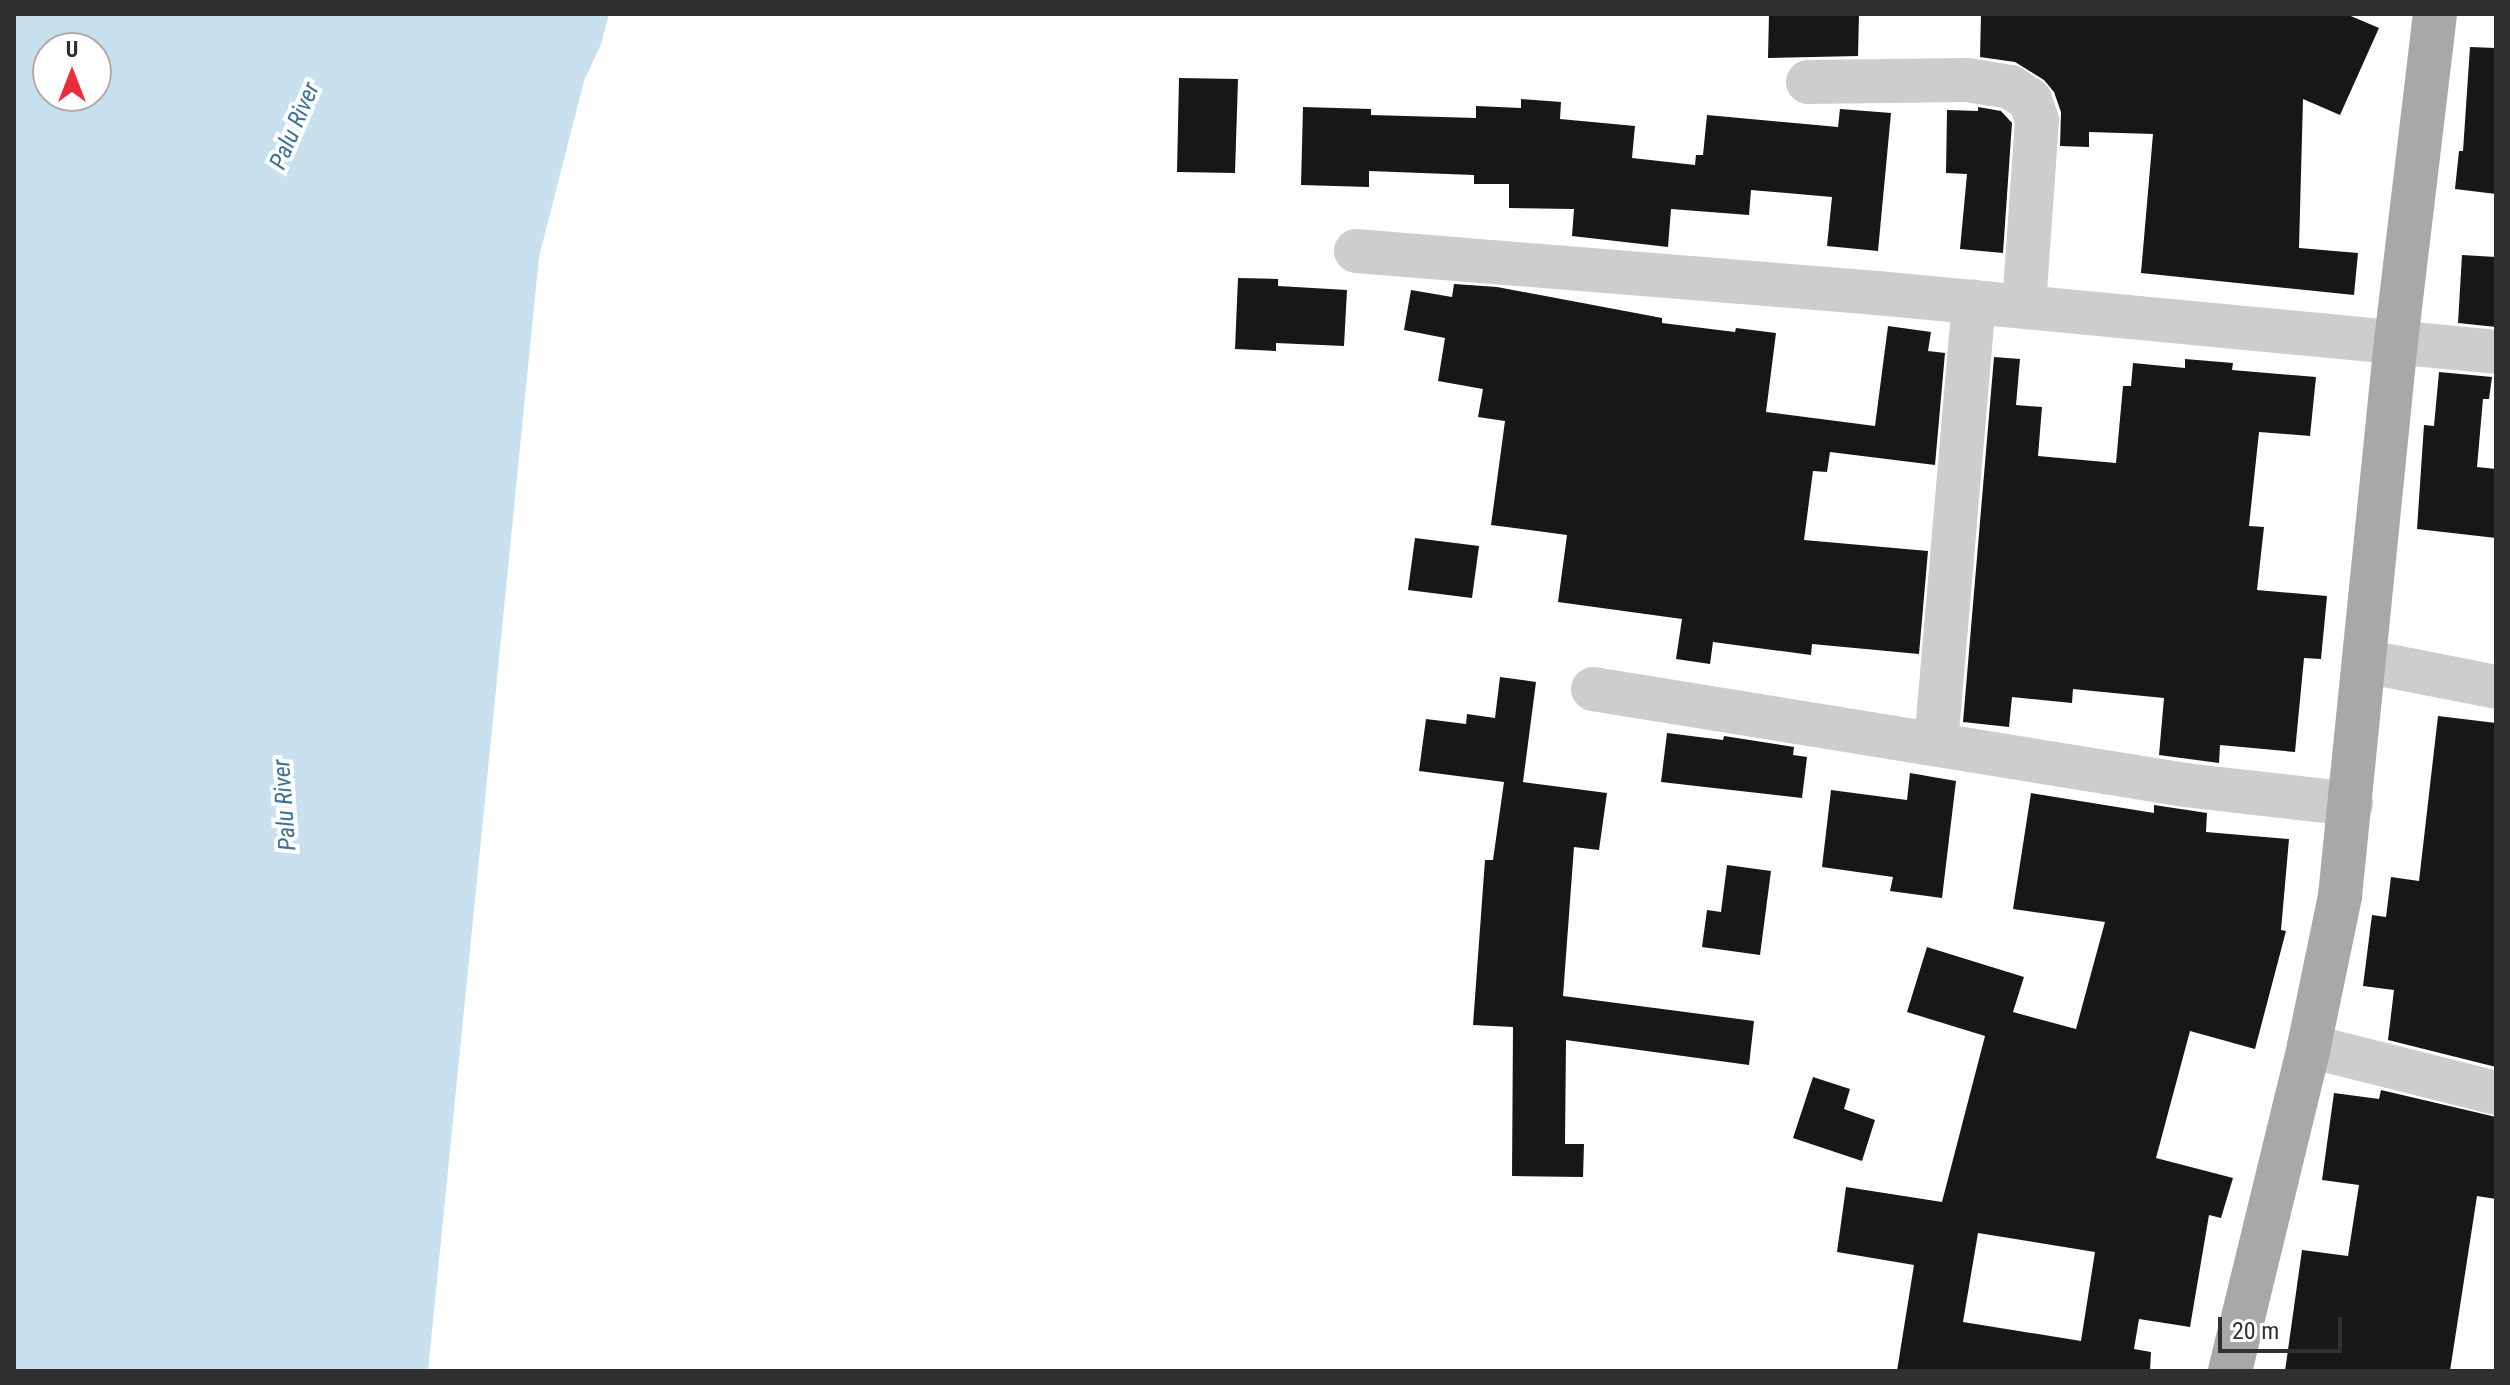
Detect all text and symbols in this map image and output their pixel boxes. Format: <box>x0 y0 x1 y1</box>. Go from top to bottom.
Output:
north arrow <box>32 32 112 112</box>
text: U <box>66 37 78 62</box>
water label: Palu River <box>264 78 326 174</box>
water label: Palu River <box>267 758 303 852</box>
scale bar <box>2222 1301 2346 1351</box>
text: 20 m <box>2232 1317 2279 1345</box>

